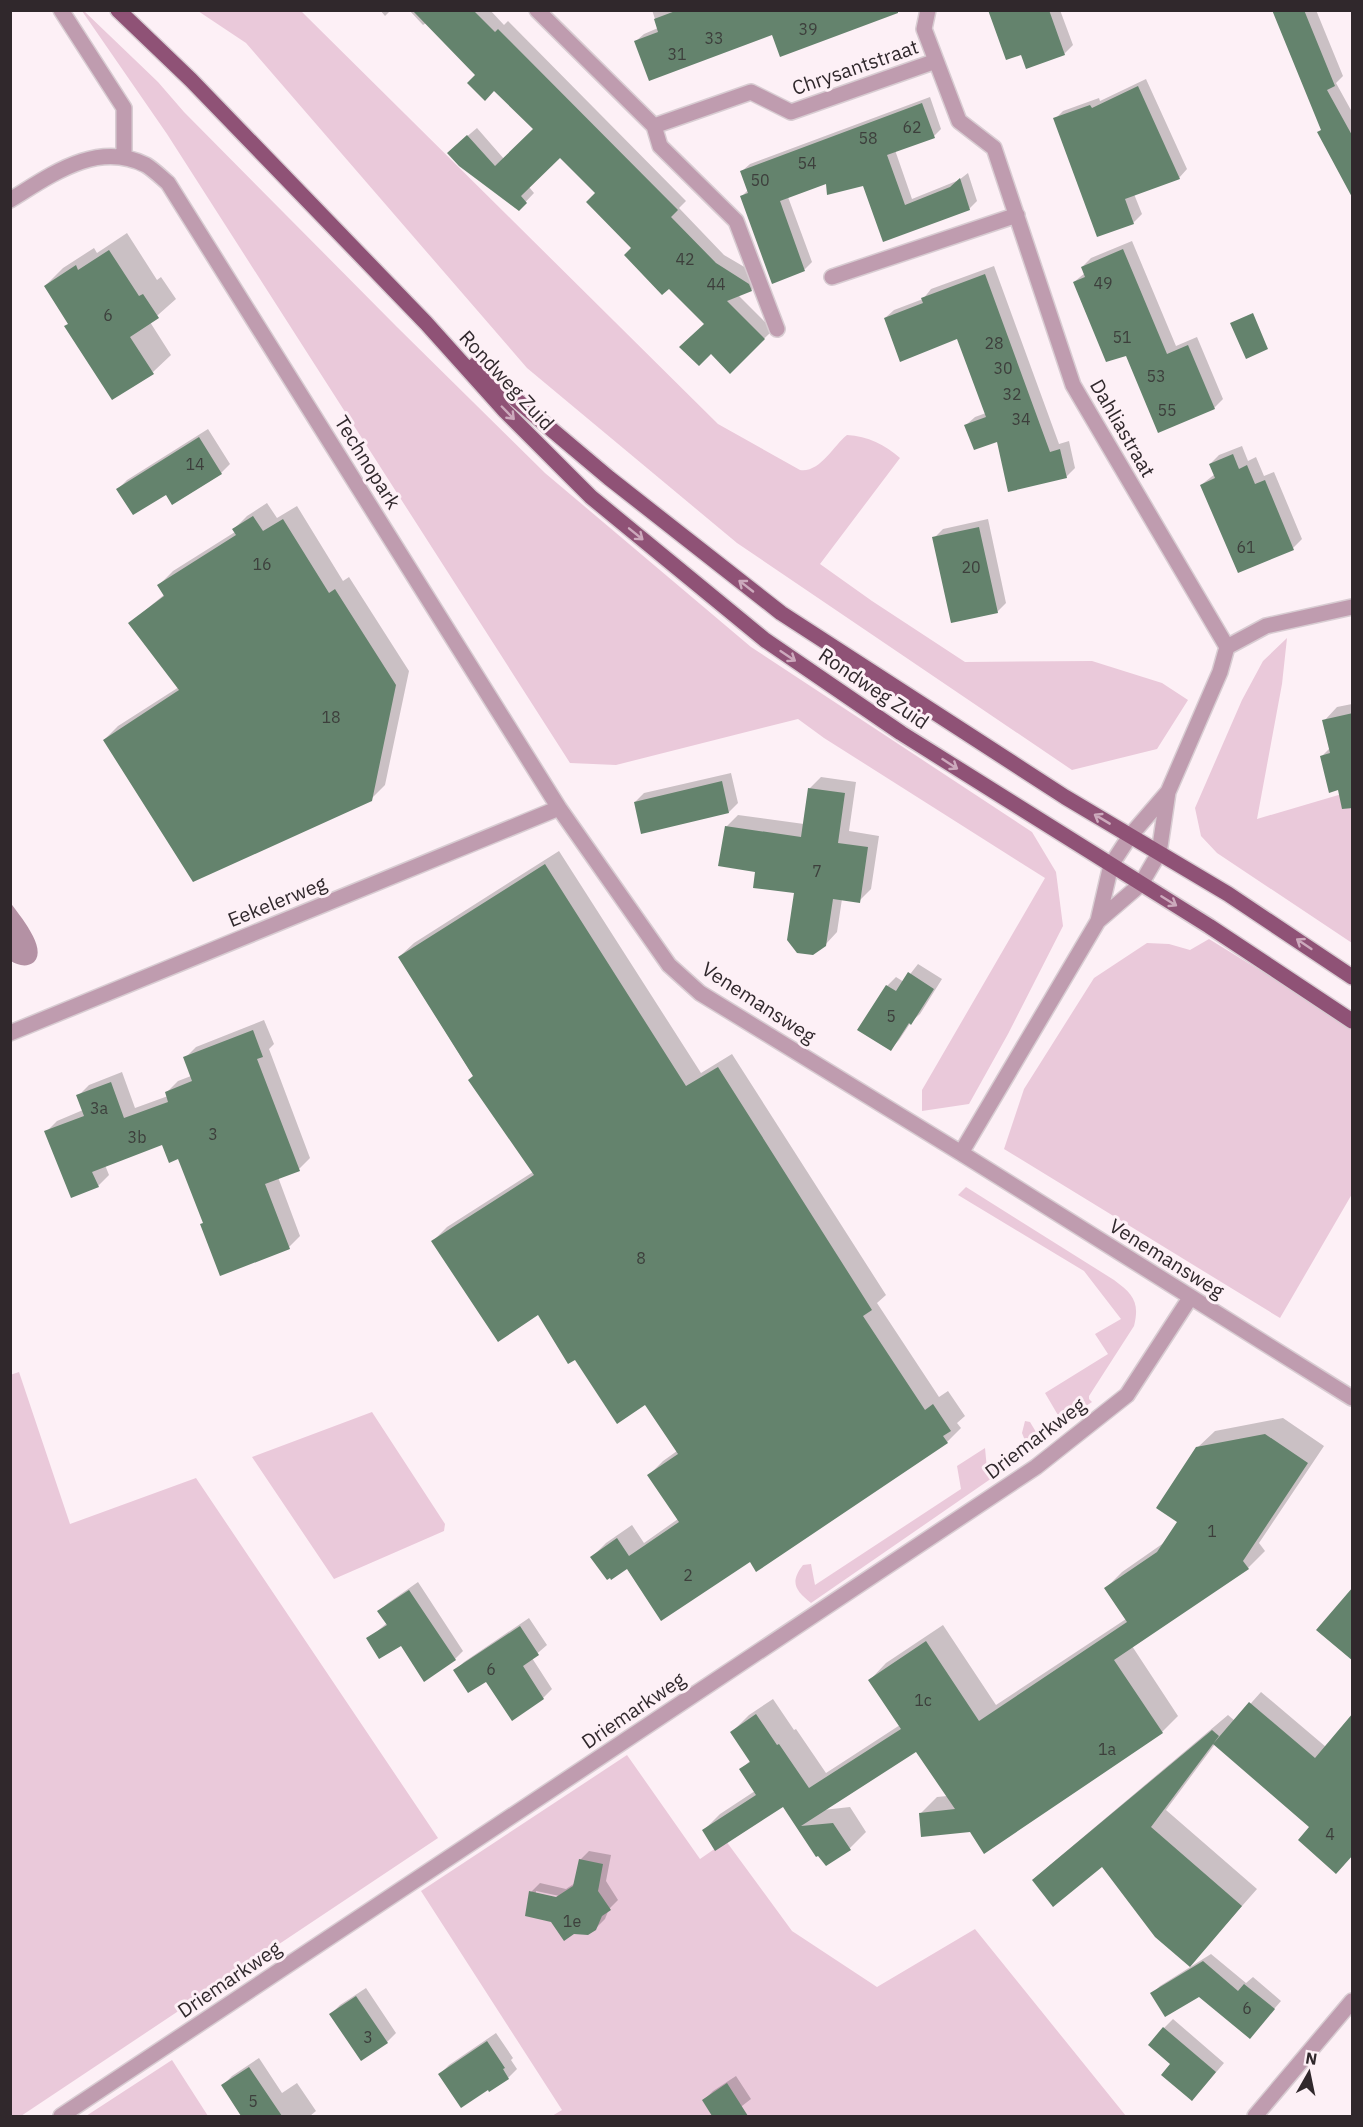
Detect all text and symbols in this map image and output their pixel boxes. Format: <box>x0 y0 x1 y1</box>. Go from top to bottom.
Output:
house number: 39 <box>798 19 818 39</box>
house number: 33 <box>704 28 724 48</box>
street label: Chrysantstraat <box>788 33 922 101</box>
house number: 31 <box>667 44 687 64</box>
house number: 62 <box>902 117 922 137</box>
house number: 58 <box>858 128 878 148</box>
house number: 54 <box>797 153 817 173</box>
house number: 50 <box>750 170 770 190</box>
house number: 42 <box>675 249 695 269</box>
house number: 49 <box>1093 273 1113 293</box>
house number: 44 <box>706 274 726 294</box>
house number: 6 <box>103 305 113 325</box>
street label: Rondweg Zuid <box>454 324 560 436</box>
house number: 51 <box>1112 327 1132 347</box>
house number: 28 <box>984 333 1004 353</box>
house number: 30 <box>993 358 1013 378</box>
house number: 53 <box>1146 366 1166 386</box>
street label: Dahliastraat <box>1084 374 1162 482</box>
house number: 32 <box>1002 384 1022 404</box>
house number: 55 <box>1157 400 1177 420</box>
one-way arrow <box>500 406 515 421</box>
house number: 34 <box>1011 409 1031 429</box>
street label: Technopark <box>329 410 408 514</box>
house number: 14 <box>185 454 205 474</box>
one-way arrow <box>628 528 644 541</box>
house number: 61 <box>1236 537 1256 557</box>
house number: 16 <box>252 554 272 574</box>
house number: 20 <box>961 557 981 577</box>
one-way arrow <box>739 579 755 592</box>
street label: Rondweg Zuid <box>814 641 934 735</box>
one-way arrow <box>780 650 796 662</box>
house number: 18 <box>321 707 341 727</box>
one-way arrow <box>942 758 958 770</box>
one-way arrow <box>1094 813 1111 825</box>
house number: 7 <box>812 861 822 881</box>
street label: Eekelerweg <box>224 869 331 933</box>
one-way arrow <box>1160 896 1177 908</box>
one-way arrow <box>1296 938 1312 950</box>
street label: Venemansweg <box>697 955 822 1049</box>
house number: 5 <box>886 1006 896 1026</box>
house number: 3a <box>90 1098 109 1118</box>
house number: 3 <box>208 1124 218 1144</box>
house number: 3b <box>128 1127 146 1147</box>
street label: Venemansweg <box>1104 1212 1230 1304</box>
house number: 8 <box>636 1248 646 1268</box>
street label: Driemarkweg <box>979 1391 1091 1485</box>
house number: 1 <box>1207 1521 1217 1541</box>
house number: 2 <box>683 1565 693 1585</box>
house number: 6 <box>486 1659 496 1679</box>
street label: Driemarkweg <box>576 1665 690 1755</box>
house number: 1c <box>914 1690 932 1710</box>
house number: 1a <box>1098 1739 1117 1759</box>
house number: 4 <box>1325 1824 1335 1844</box>
house number: 1e <box>563 1911 581 1931</box>
street label: Driemarkweg <box>172 1934 286 2024</box>
house number: 6 <box>1242 1998 1252 2018</box>
house number: 3 <box>363 2027 373 2047</box>
north arrow <box>1279 2043 1339 2103</box>
text: N <box>1304 2047 1319 2069</box>
house number: 5 <box>248 2091 258 2111</box>

